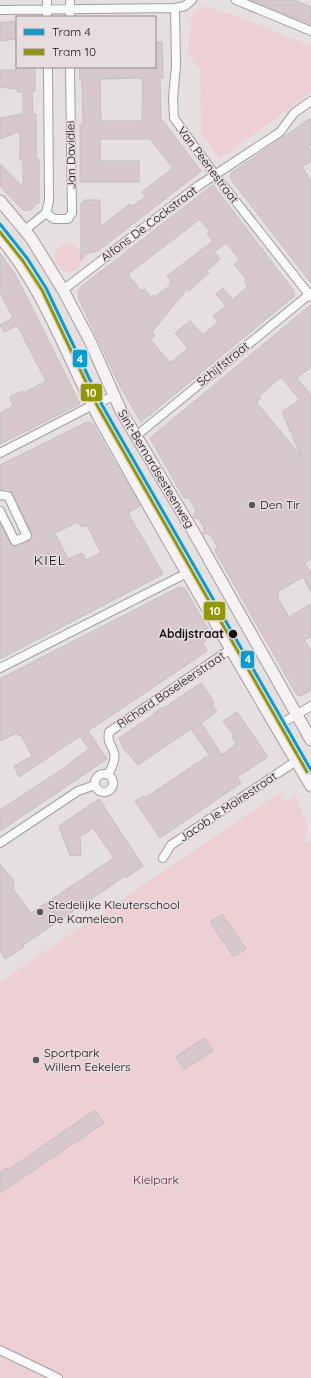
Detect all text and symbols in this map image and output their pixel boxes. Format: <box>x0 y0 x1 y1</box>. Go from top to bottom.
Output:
legend <box>16 16 156 68</box>
text: Tram 4 <box>52 24 91 39</box>
text: Tram 10 <box>52 44 96 59</box>
street label: Jan Davidlei <box>62 121 79 189</box>
street label: Van Peenestraat <box>175 123 242 206</box>
street label: Alfons De Cockstraat <box>98 182 200 265</box>
street label: Schijfstraat <box>194 338 252 389</box>
line badge: 4 <box>72 349 88 368</box>
text: 4 <box>77 352 84 366</box>
line badge: 10 <box>80 383 103 402</box>
text: 10 <box>85 386 97 400</box>
street label: Sint-Bernardsesteenweg <box>115 407 198 531</box>
place label: Den Tir <box>260 497 301 512</box>
marker: Den Tir <box>247 500 257 510</box>
district label: KIEL <box>34 551 66 569</box>
line badge: 10 <box>203 601 226 621</box>
text: 10 <box>209 604 221 618</box>
place label: Abdijstraat <box>159 626 224 641</box>
marker: Abdijstraat <box>227 628 239 640</box>
street label: Richard Baseleerstraat <box>114 648 228 731</box>
line badge: 4 <box>240 650 255 669</box>
text: 4 <box>245 652 252 666</box>
street label: Jacob le Mairestraat <box>176 768 279 845</box>
place label: Stedelijke Kleuterschool De Kameleon <box>48 897 180 926</box>
marker: Stedelijke Kleuterschool De Kameleon <box>35 907 45 917</box>
place label: Sportpark Willem Eekelers <box>44 1045 131 1074</box>
marker: Sportpark Willem Eekelers <box>31 1055 41 1065</box>
park label: Kielpark <box>133 1172 179 1187</box>

